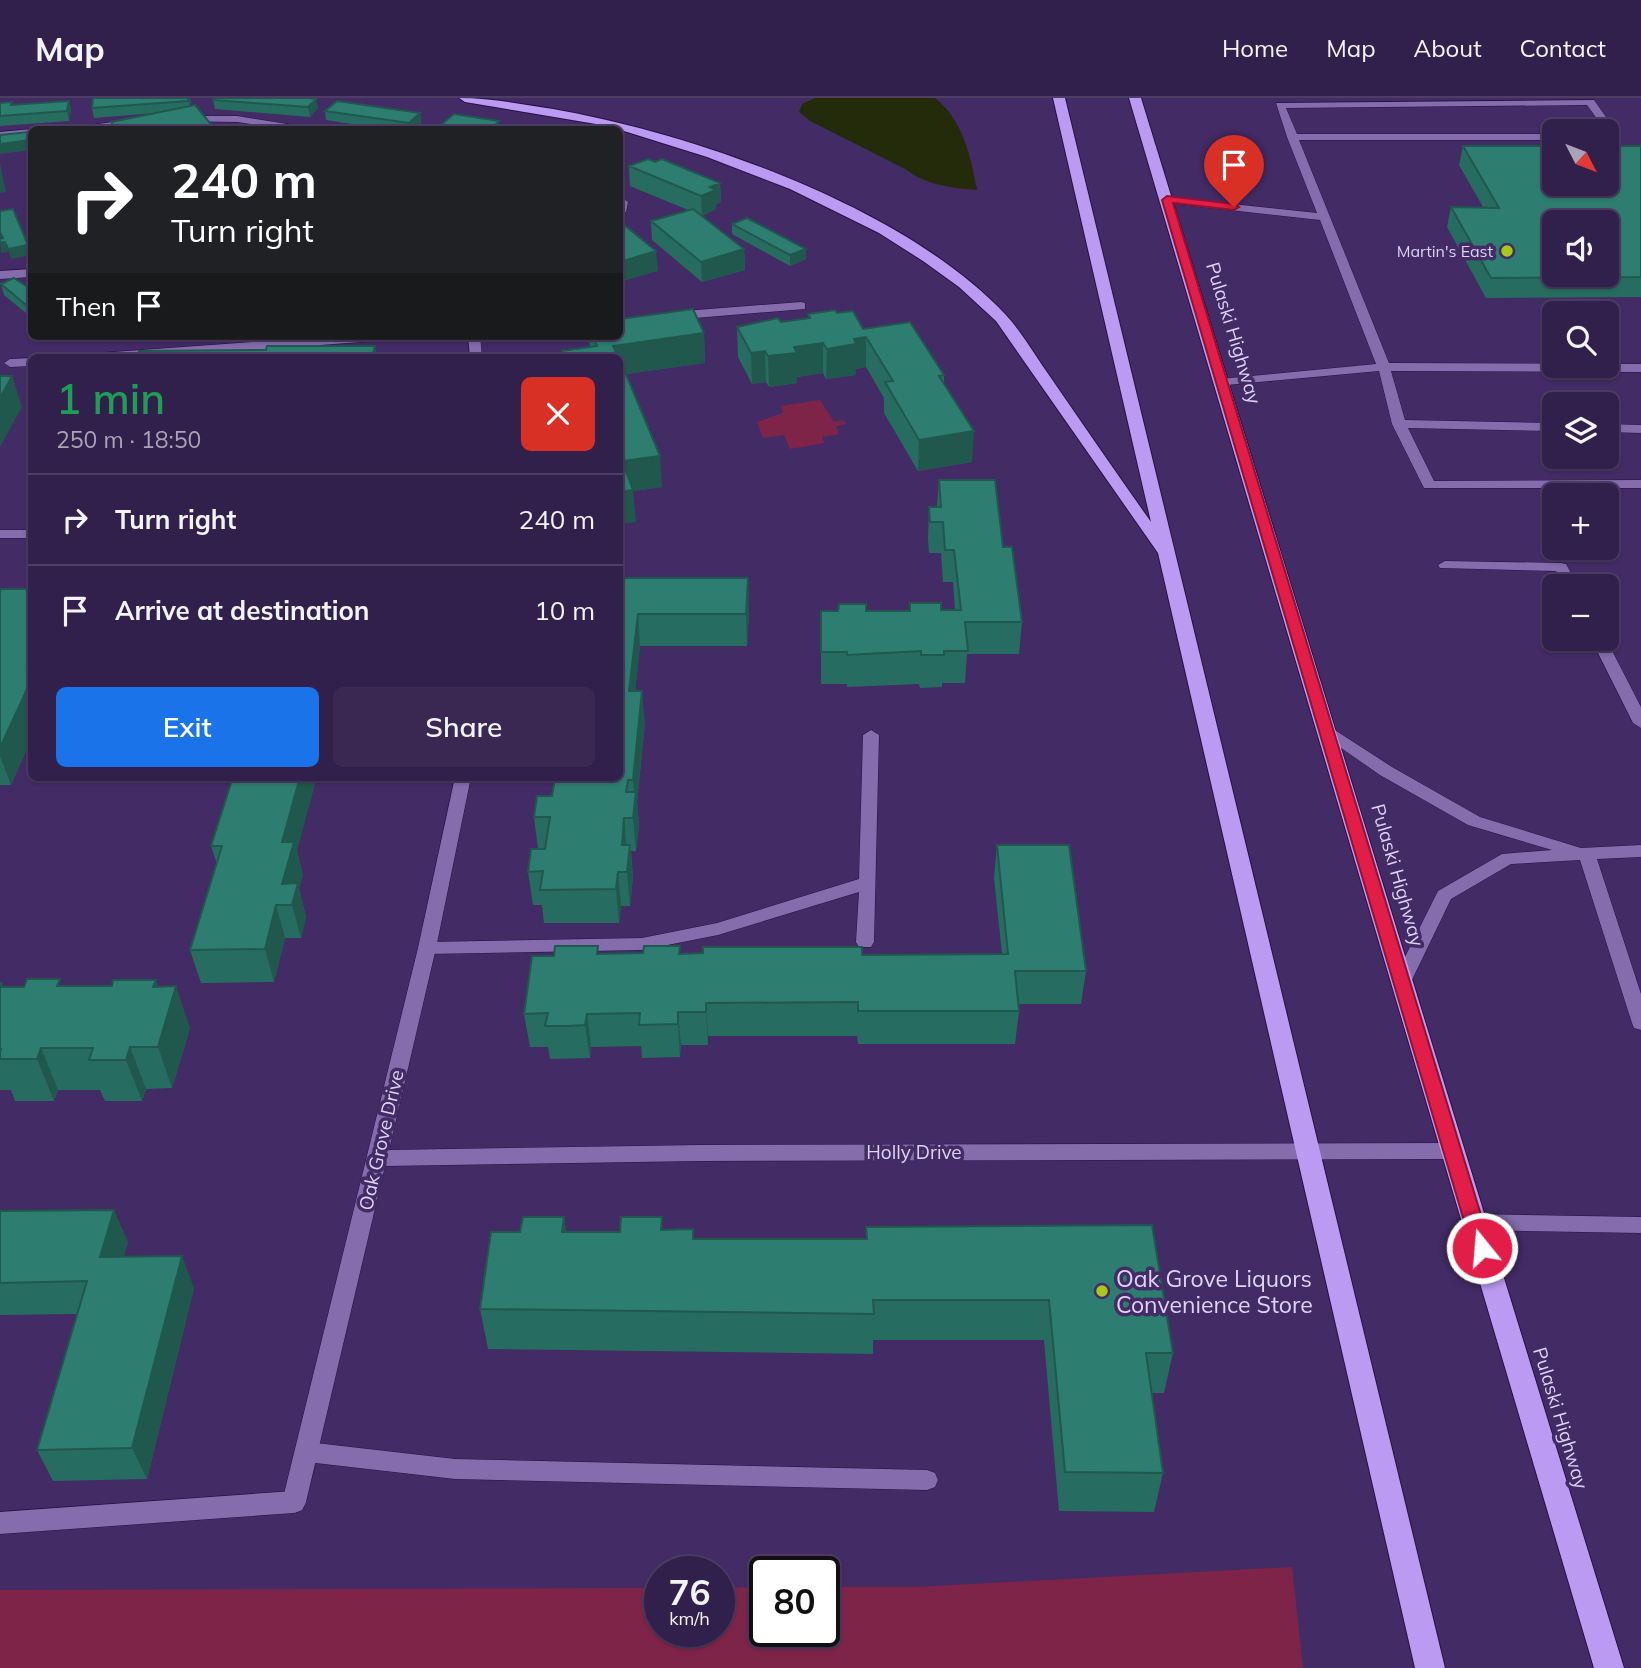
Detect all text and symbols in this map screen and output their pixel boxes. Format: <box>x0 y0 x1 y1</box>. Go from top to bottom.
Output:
text: Map <box>35 28 105 69</box>
text: Home <box>1222 33 1288 63</box>
text: Map <box>1326 33 1376 63</box>
text: About <box>1414 33 1482 63</box>
text: Contact <box>1520 33 1606 63</box>
north arrow <box>1542 119 1619 196</box>
map controls <box>1542 119 1619 651</box>
pin <box>1204 135 1264 207</box>
icon: arrive <box>1215 146 1253 184</box>
text: 240 m <box>171 149 317 210</box>
icon: right <box>56 154 147 245</box>
text: Turn right <box>171 210 314 250</box>
button: sound <box>1542 210 1619 287</box>
place label: Martin's East <box>1397 241 1493 261</box>
marker: Martin's East <box>1499 243 1515 259</box>
street label: Pulaski Highway <box>1201 259 1267 407</box>
icon: arrive <box>130 287 168 325</box>
text: Then <box>56 290 116 323</box>
button: search <box>1542 301 1619 378</box>
text: 1 min <box>56 372 165 425</box>
button: close <box>521 377 595 451</box>
button: layers <box>1542 392 1619 469</box>
text: 250 m · 18:50 <box>56 425 201 454</box>
button: + <box>1542 483 1619 560</box>
icon: right <box>56 501 94 539</box>
text: Turn right <box>115 503 236 536</box>
text: 240 m <box>519 503 595 536</box>
button: − <box>1542 574 1619 651</box>
icon: arrive <box>56 592 94 630</box>
text: Arrive at destination <box>115 594 370 627</box>
text: 10 m <box>534 594 595 627</box>
button: Exit <box>56 687 319 767</box>
button: Share <box>333 687 595 767</box>
street label: Pulaski Highway <box>1366 801 1430 949</box>
street label: Oak Grove Drive <box>353 1067 409 1213</box>
street label: Holly Drive <box>866 1140 962 1164</box>
position arrow <box>1445 1211 1519 1285</box>
place label: Oak Grove Liquors Convenience Store <box>1116 1264 1313 1319</box>
marker: Oak Grove Liquors Convenience Store <box>1094 1283 1110 1299</box>
street label: Pulaski Highway <box>1528 1344 1594 1492</box>
speed limit sign: 80 <box>749 1556 840 1647</box>
text: 76 <box>668 1570 711 1614</box>
text: km/h <box>669 1607 710 1630</box>

